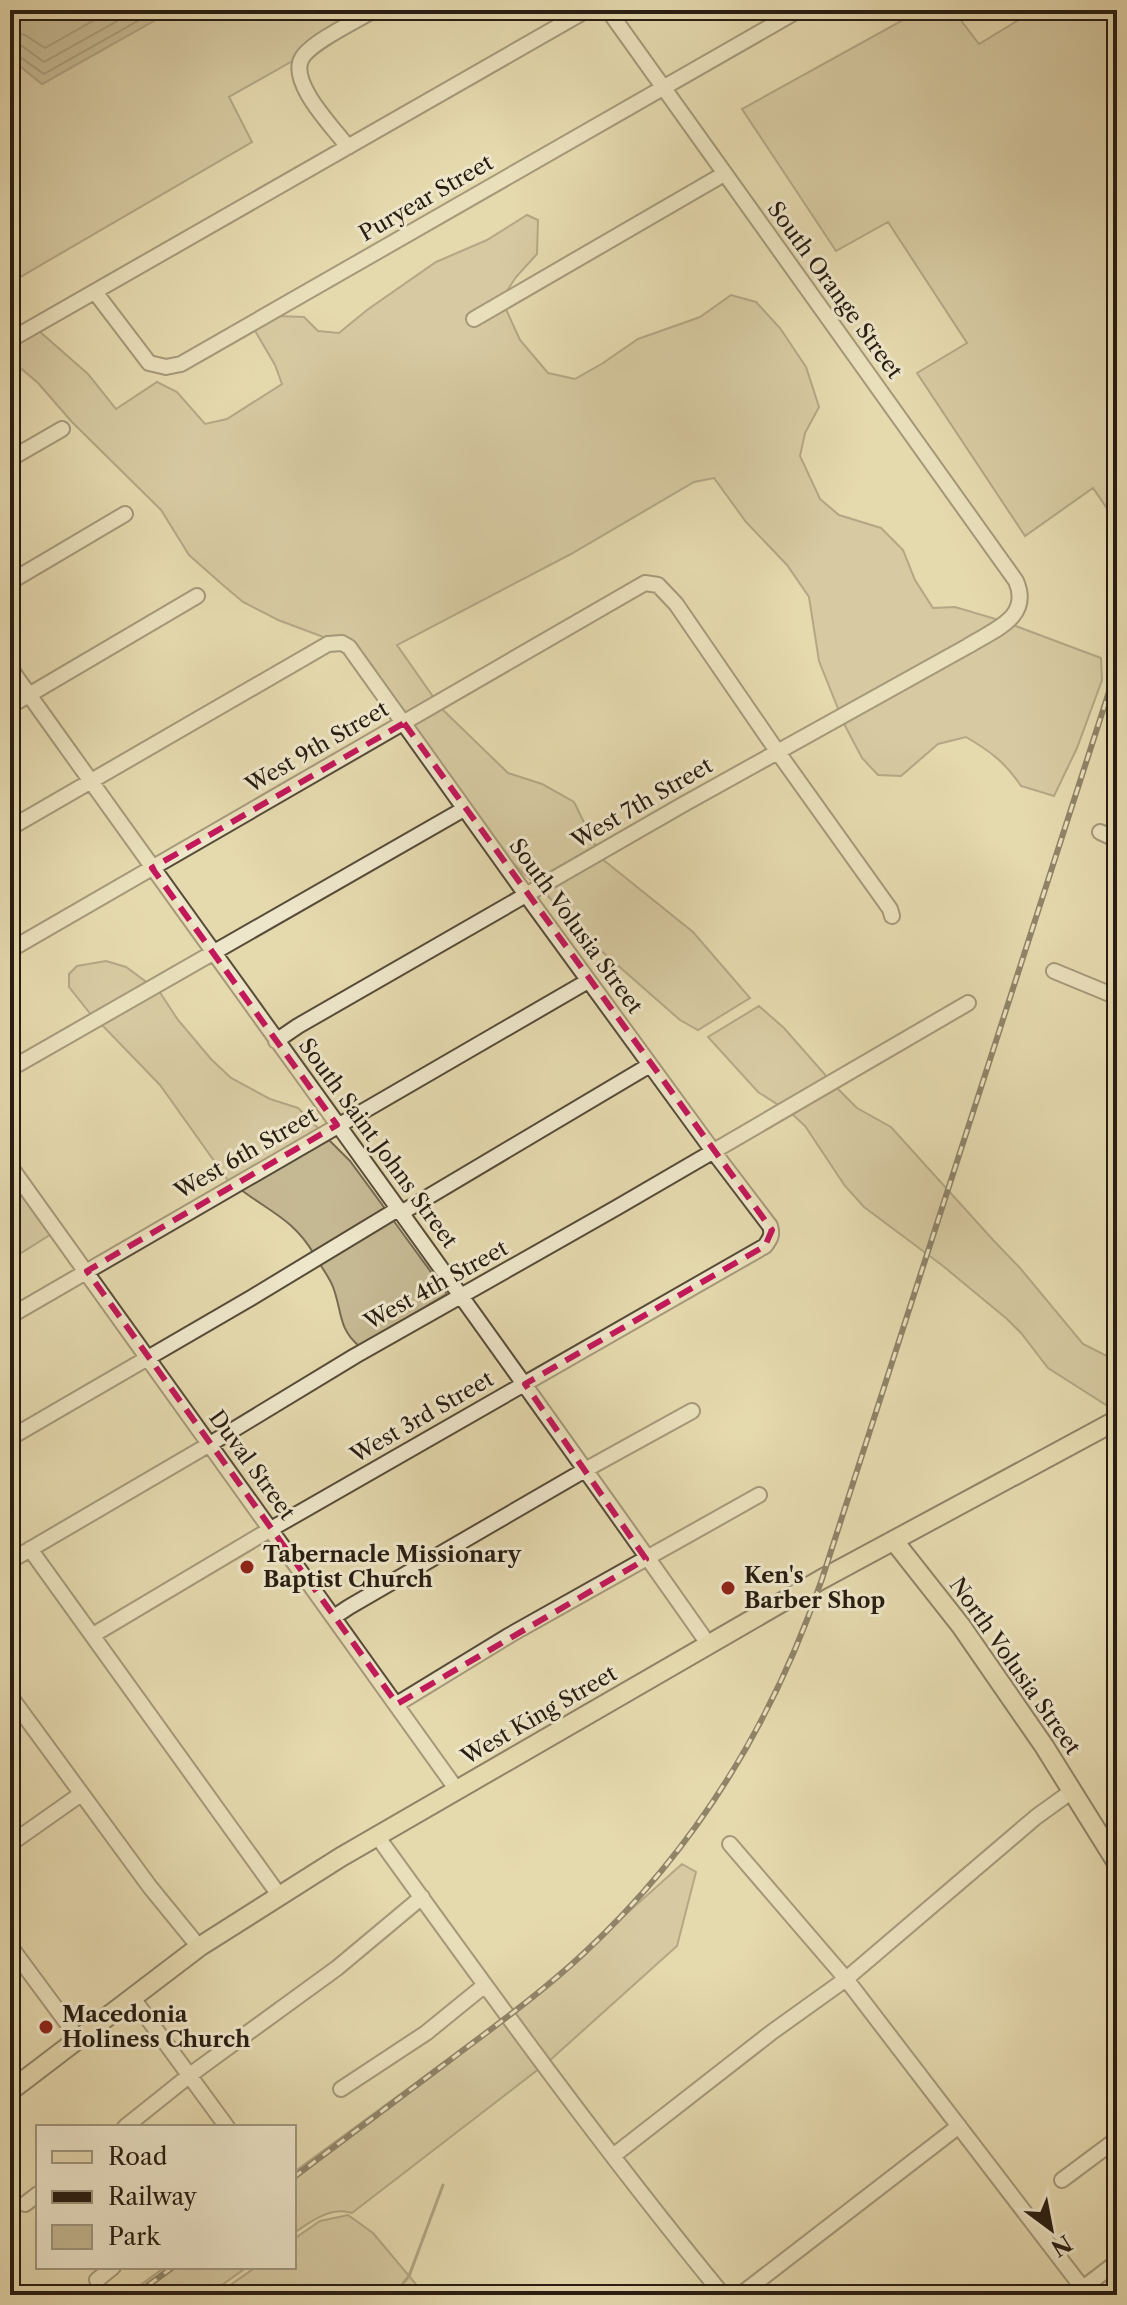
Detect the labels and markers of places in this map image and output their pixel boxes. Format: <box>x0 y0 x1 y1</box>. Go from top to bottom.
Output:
place label: Tabernacle Missionary Baptist Church <box>263 1541 522 1593</box>
marker: Tabernacle Missionary Baptist Church <box>238 1558 256 1576</box>
place label: Ken's Barber Shop <box>744 1562 885 1614</box>
marker: Ken's Barber Shop <box>719 1579 737 1597</box>
place label: Macedonia Holiness Church <box>62 2001 250 2053</box>
marker: Macedonia Holiness Church <box>37 2018 55 2036</box>

